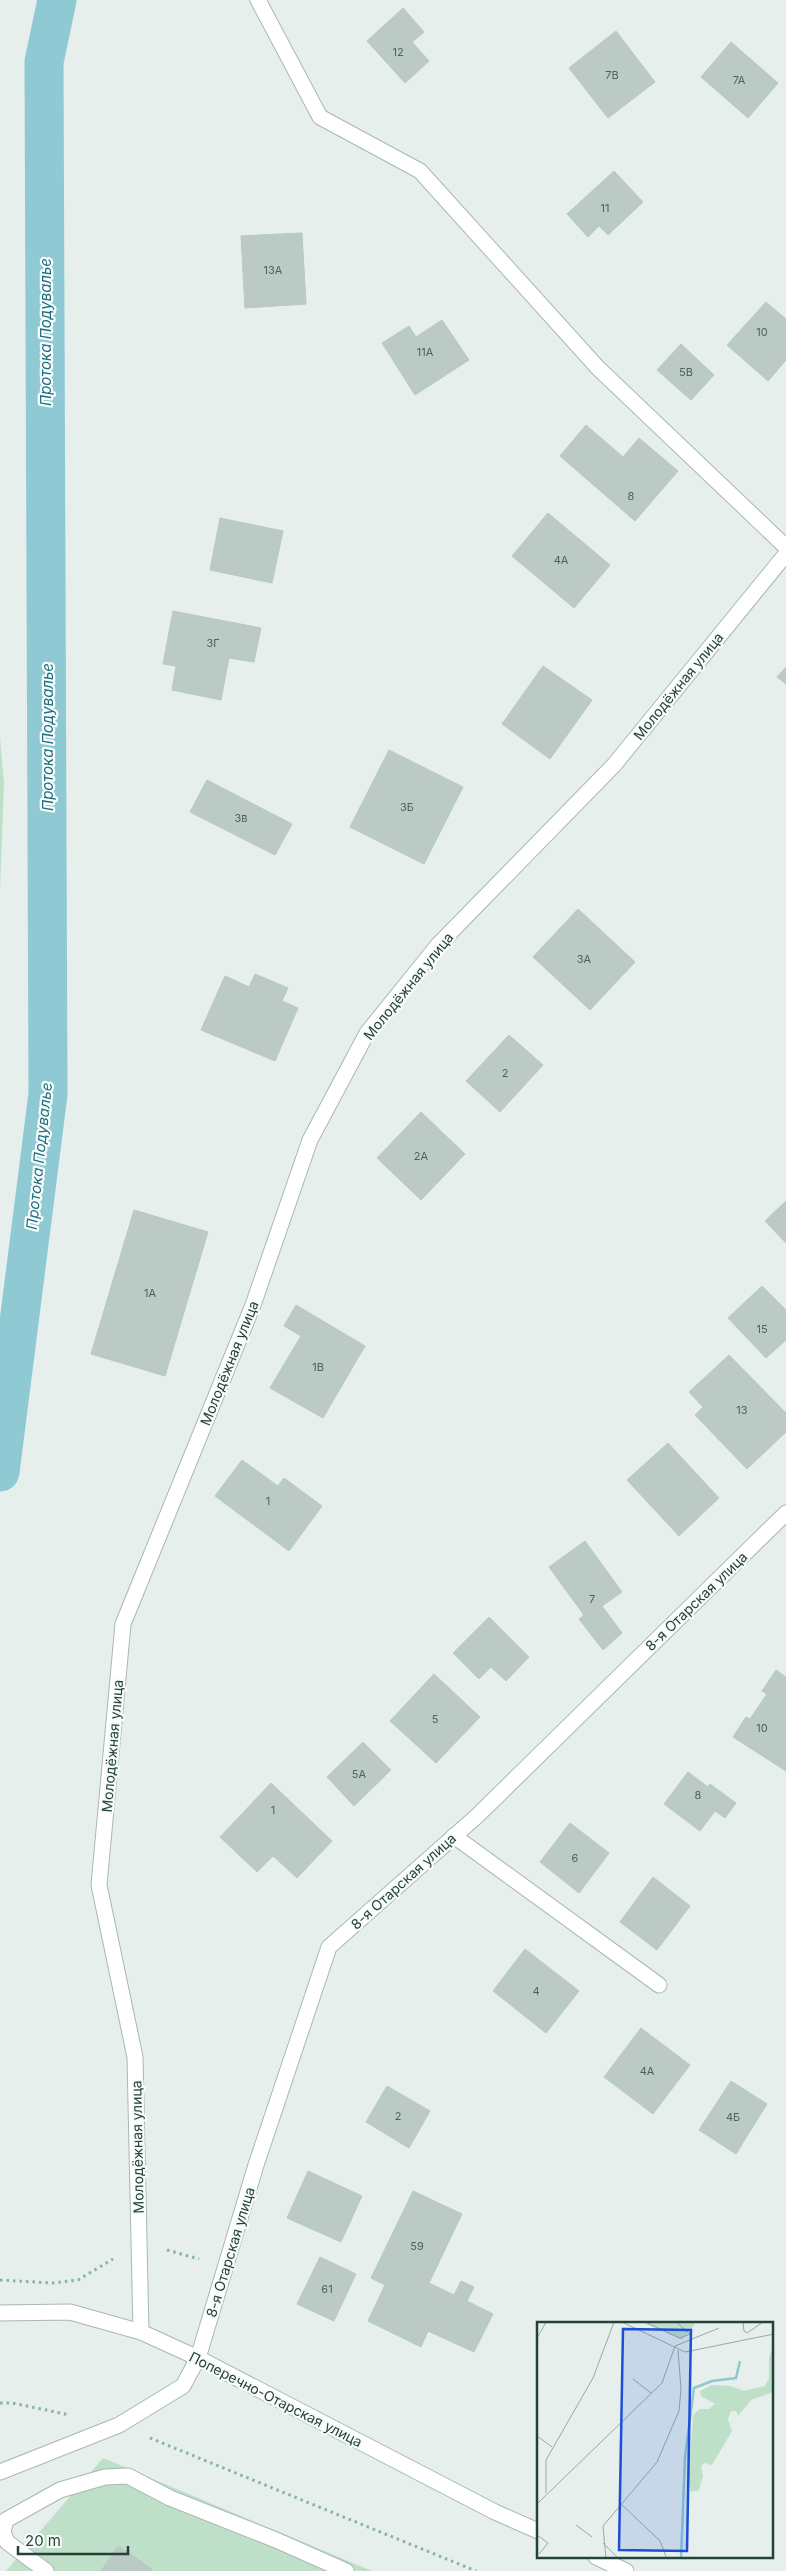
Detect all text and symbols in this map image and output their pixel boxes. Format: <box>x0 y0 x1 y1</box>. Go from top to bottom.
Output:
house number: 12 <box>392 45 404 59</box>
house number: 7В <box>605 68 619 82</box>
house number: 7А <box>733 73 746 87</box>
house number: 11 <box>601 201 609 215</box>
water label: Протока Подувалье <box>36 258 55 406</box>
house number: 13А <box>264 263 283 277</box>
house number: 10 <box>756 325 768 339</box>
house number: 11А <box>417 345 434 359</box>
house number: 5В <box>679 365 693 379</box>
house number: 8 <box>628 489 635 503</box>
house number: 4А <box>554 553 569 567</box>
street label: Молодёжная улица <box>630 629 726 743</box>
house number: 3Г <box>206 636 220 650</box>
water label: Протока Подувалье <box>38 663 57 811</box>
house number: 3Б <box>400 800 414 814</box>
house number: 3в <box>234 811 248 825</box>
street label: Молодёжная улица <box>360 929 456 1043</box>
house number: 3А <box>577 952 592 966</box>
house number: 2 <box>502 1066 508 1080</box>
water label: Протока Подувалье <box>22 1081 56 1231</box>
house number: 2А <box>414 1149 429 1163</box>
house number: 1А <box>144 1286 156 1300</box>
street label: Молодёжная улица <box>196 1298 262 1428</box>
house number: 15 <box>756 1322 768 1336</box>
house number: 1В <box>312 1360 324 1374</box>
house number: 13 <box>736 1403 748 1417</box>
house number: 1 <box>266 1494 270 1508</box>
street label: 8-я Отарская улица <box>641 1548 751 1654</box>
house number: 7 <box>589 1592 595 1606</box>
street label: Молодёжная улица <box>98 1679 126 1813</box>
house number: 5 <box>432 1712 439 1726</box>
house number: 10 <box>756 1721 768 1735</box>
house number: 5А <box>352 1767 367 1781</box>
house number: 8 <box>695 1788 702 1802</box>
house number: 1 <box>271 1803 275 1817</box>
street label: 8-я Отарская улица <box>347 1829 459 1933</box>
house number: 6 <box>572 1851 579 1865</box>
house number: 4 <box>532 1984 540 1998</box>
house number: 4А <box>640 2064 655 2078</box>
street label: Молодёжная улица <box>127 2080 147 2214</box>
house number: 2 <box>395 2109 401 2123</box>
house number: 4Б <box>726 2110 740 2124</box>
street label: 8-я Отарская улица <box>202 2185 258 2319</box>
house number: 59 <box>410 2239 424 2253</box>
house number: 61 <box>321 2282 333 2296</box>
inset map <box>537 2322 774 2558</box>
street label: Поперечно-Отарская улица <box>187 2348 365 2450</box>
scale bar <box>18 2524 128 2556</box>
text: 20 m <box>25 2531 61 2550</box>

